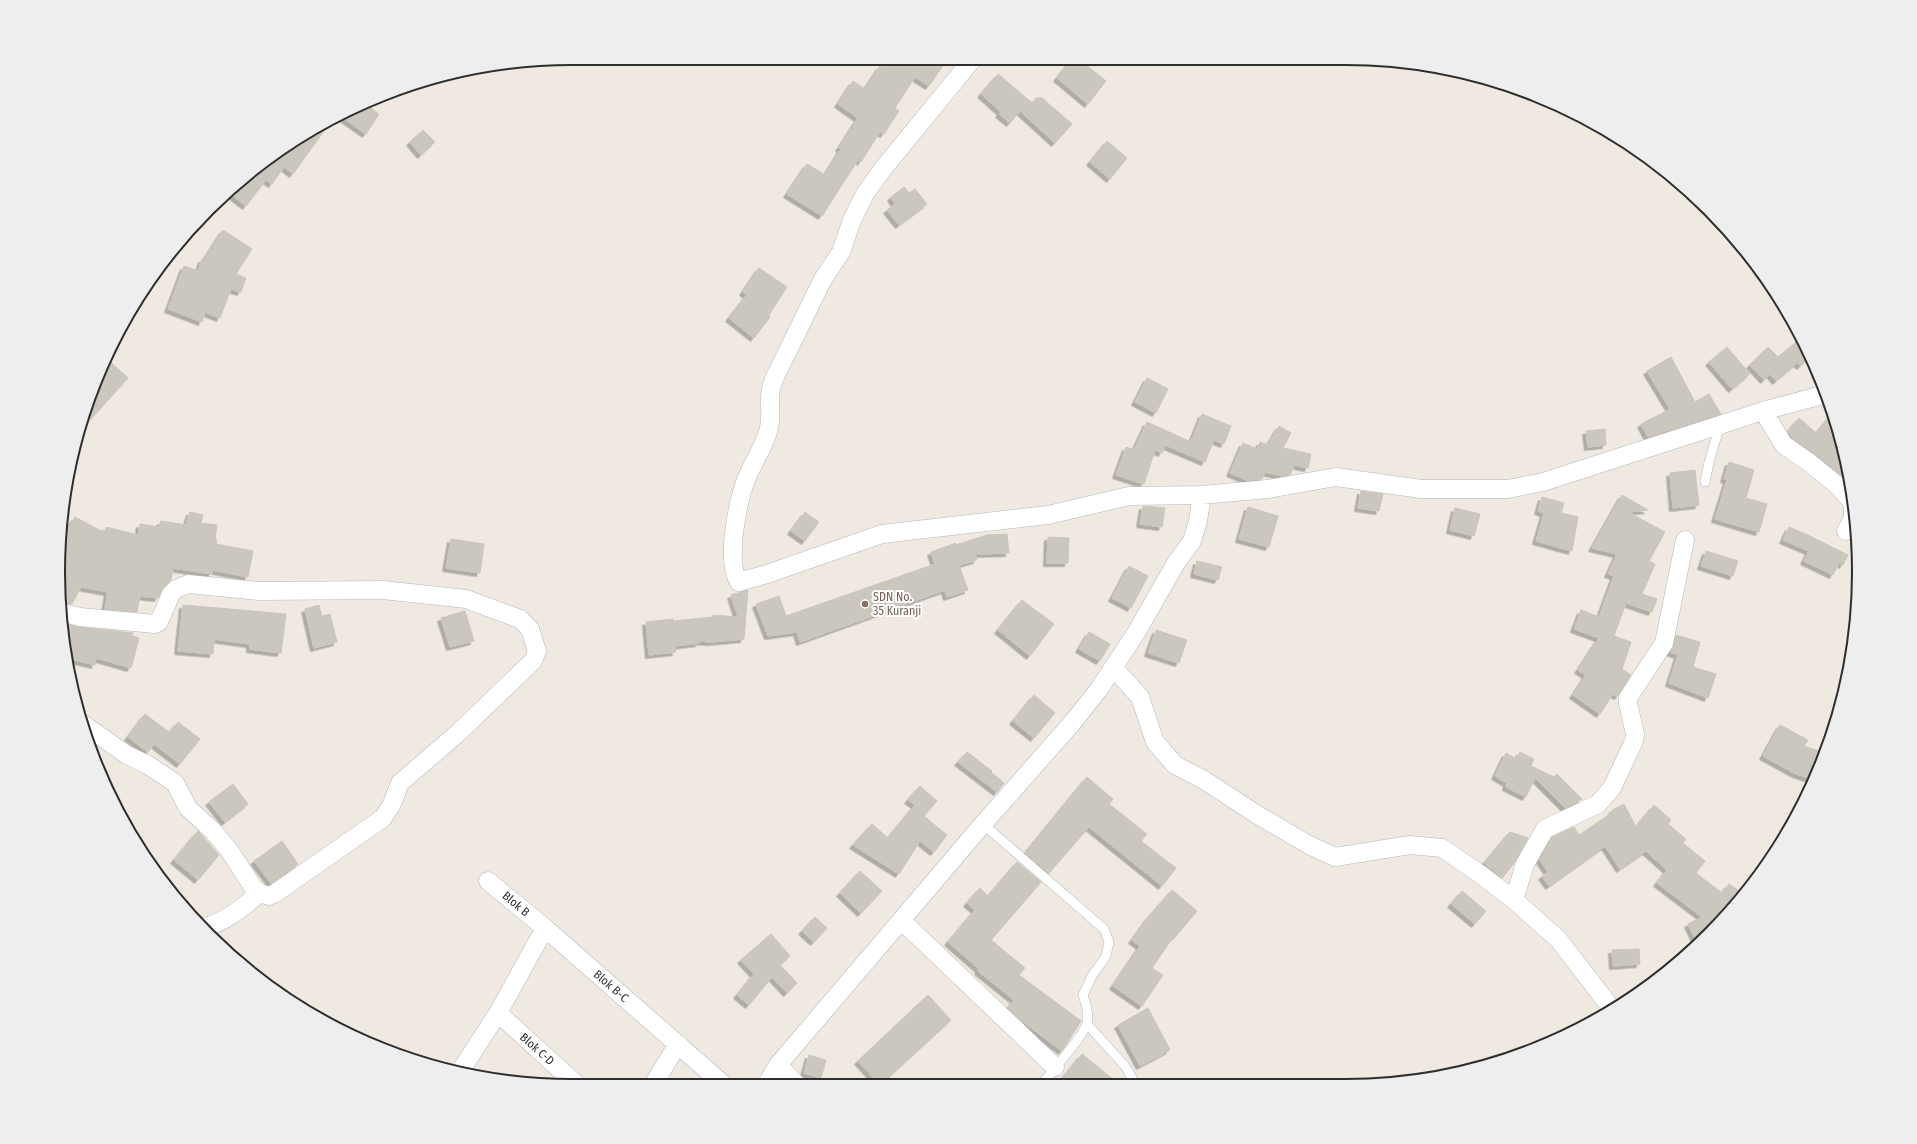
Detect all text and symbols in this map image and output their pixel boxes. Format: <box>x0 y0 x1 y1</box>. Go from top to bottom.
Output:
place label: SDN No. 35 Kuranji <box>873 590 921 618</box>
marker: SDN No. 35 Kuranji <box>860 599 870 609</box>
street label: Blok B <box>500 889 533 920</box>
street label: Blok B-C <box>591 967 631 1005</box>
street label: Blok C-D <box>517 1030 557 1068</box>

